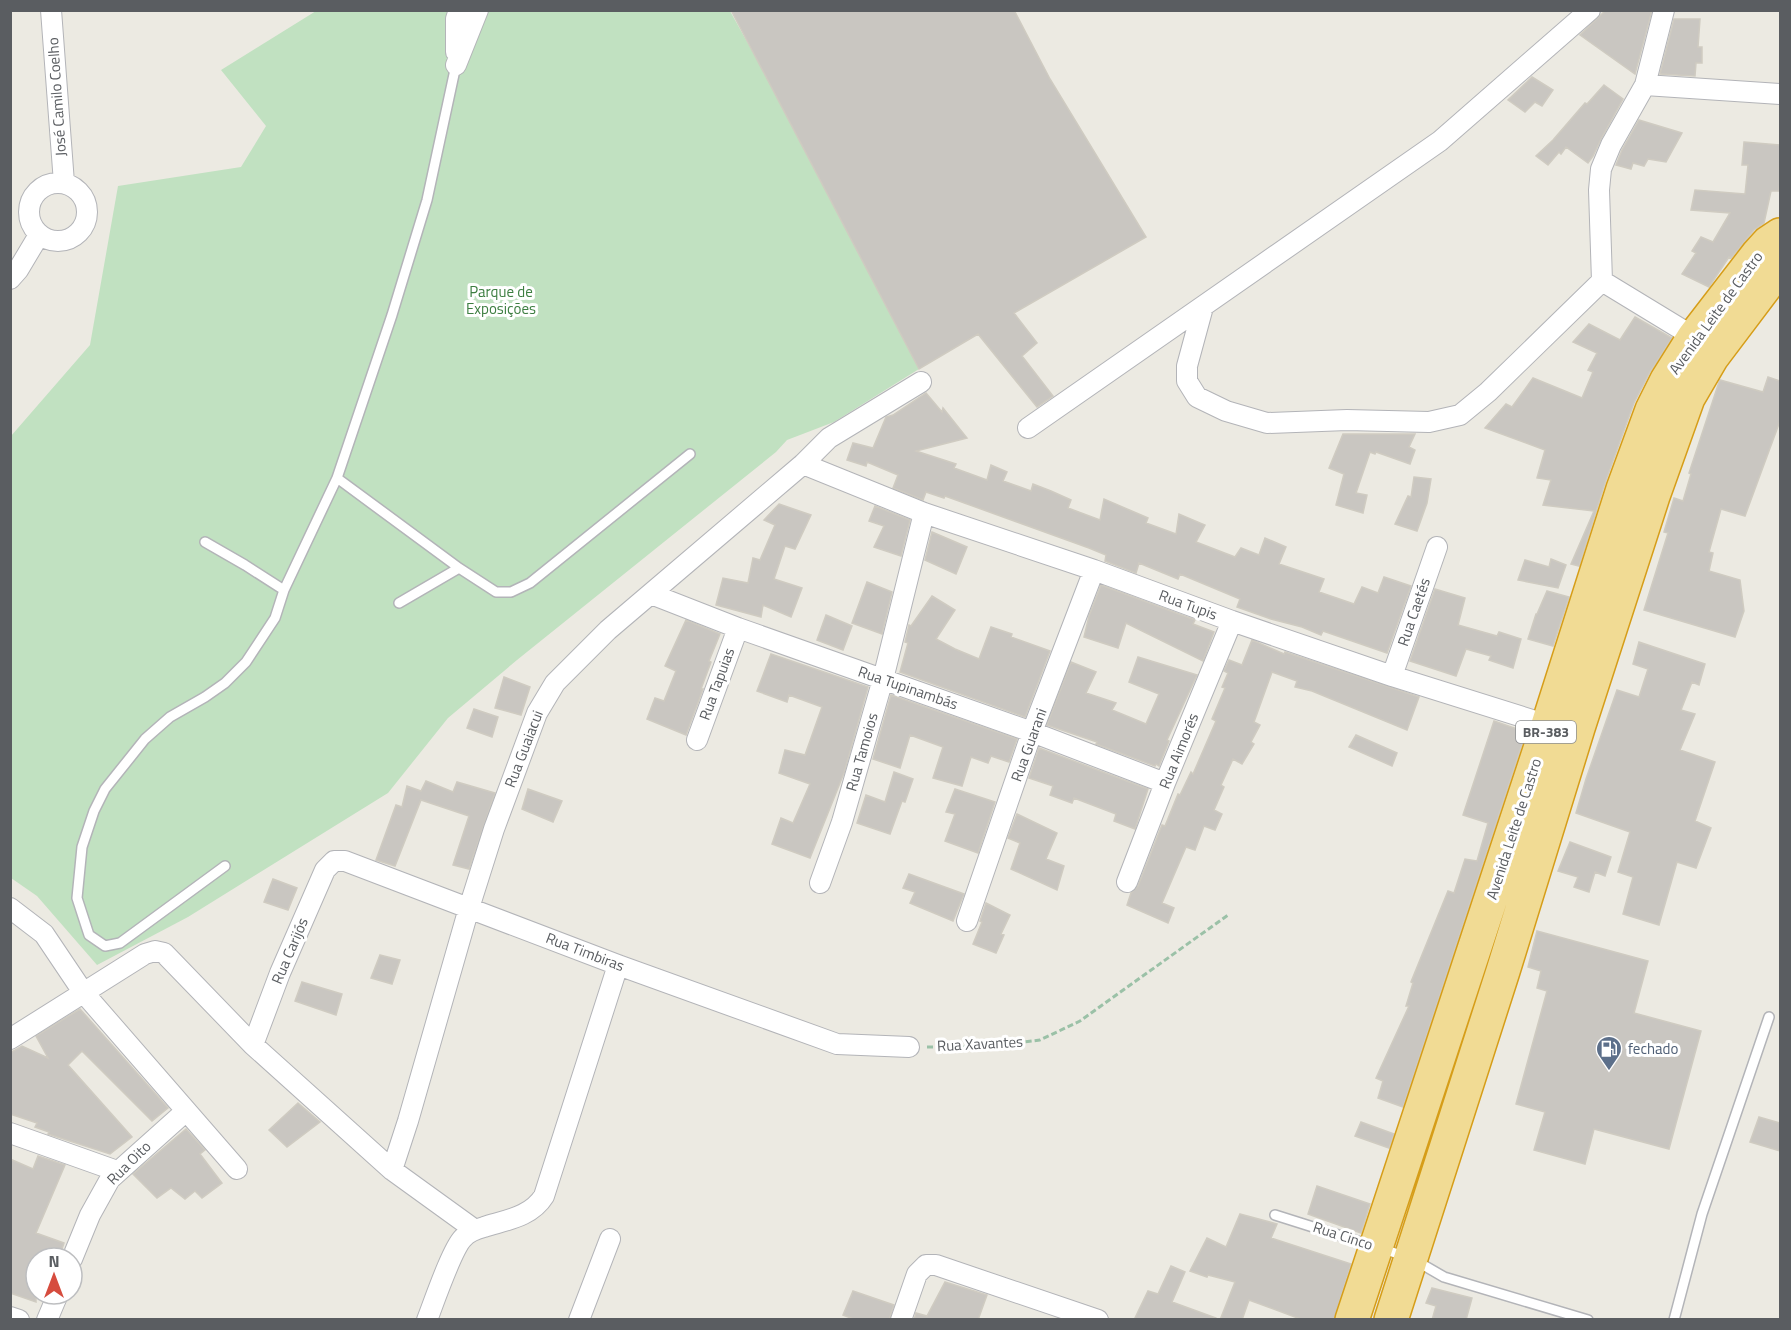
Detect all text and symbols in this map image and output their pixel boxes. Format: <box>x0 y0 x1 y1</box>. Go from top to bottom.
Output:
street label: José Camilo Coelho <box>41 37 72 157</box>
street label: Avenida Leite de Castro <box>1663 246 1768 379</box>
park label: Parque de Exposições <box>466 280 536 320</box>
street label: Rua Caetés <box>1391 575 1436 649</box>
street label: Rua Tupis <box>1156 583 1221 626</box>
street label: Rua Tapuias <box>693 644 740 723</box>
street label: Rua Tupinambás <box>855 660 961 715</box>
street label: Rua Guarani <box>1005 705 1052 785</box>
street label: Rua Guaiacui <box>498 707 549 791</box>
street label: Rua Aimorés <box>1153 709 1204 792</box>
street label: Rua Tamoios <box>839 710 884 794</box>
road number: BR-383 <box>1516 721 1576 743</box>
street label: Avenida Leite de Castro <box>1480 755 1547 902</box>
street label: Rua Carijós <box>265 914 314 988</box>
street label: Rua Timbiras <box>543 926 628 977</box>
street label: Rua Xavantes <box>936 1030 1024 1057</box>
fuel station icon: fechado <box>1594 1034 1624 1072</box>
place label: fechado <box>1628 1037 1678 1060</box>
street label: Rua Oito <box>101 1135 156 1190</box>
street label: Rua Cinco <box>1310 1215 1376 1256</box>
north arrow <box>24 1246 84 1306</box>
text: N <box>48 1249 60 1273</box>

